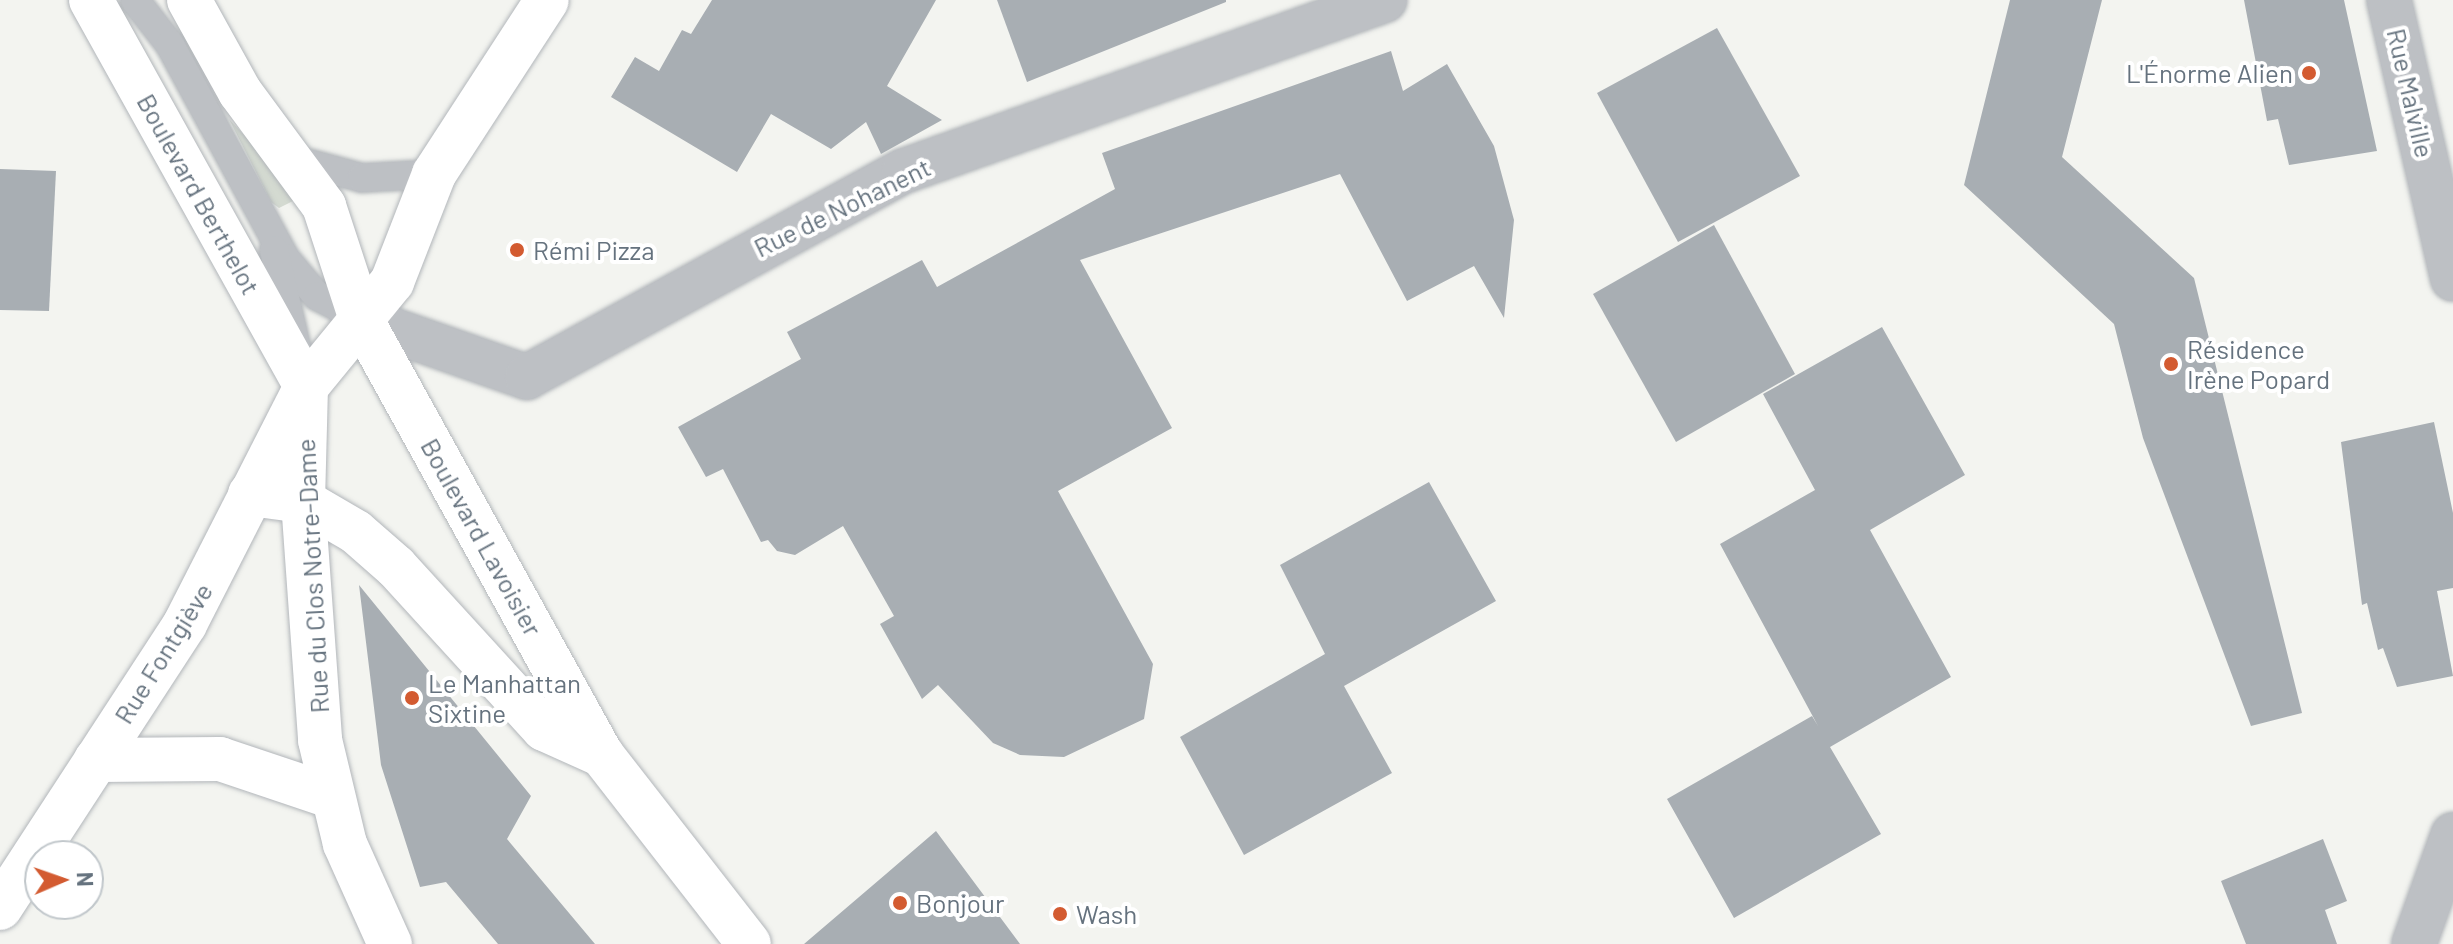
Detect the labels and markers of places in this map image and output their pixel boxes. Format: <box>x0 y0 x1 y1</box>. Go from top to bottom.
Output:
place label: L'Énorme Alien <box>2126 57 2293 89</box>
marker: L'Énorme Alien <box>2300 64 2318 82</box>
place label: Rémi Pizza <box>533 234 654 266</box>
marker: Rémi Pizza <box>508 241 526 259</box>
place label: Résidence Irène Popard <box>2187 333 2330 394</box>
marker: Résidence Irène Popard <box>2162 355 2180 373</box>
place label: Le Manhattan Sixtine <box>428 667 581 728</box>
marker: Le Manhattan Sixtine <box>403 689 421 707</box>
place label: Bonjour <box>916 887 1004 919</box>
marker: Bonjour <box>891 894 909 912</box>
place label: Wash <box>1076 898 1137 930</box>
marker: Wash <box>1051 905 1069 923</box>

